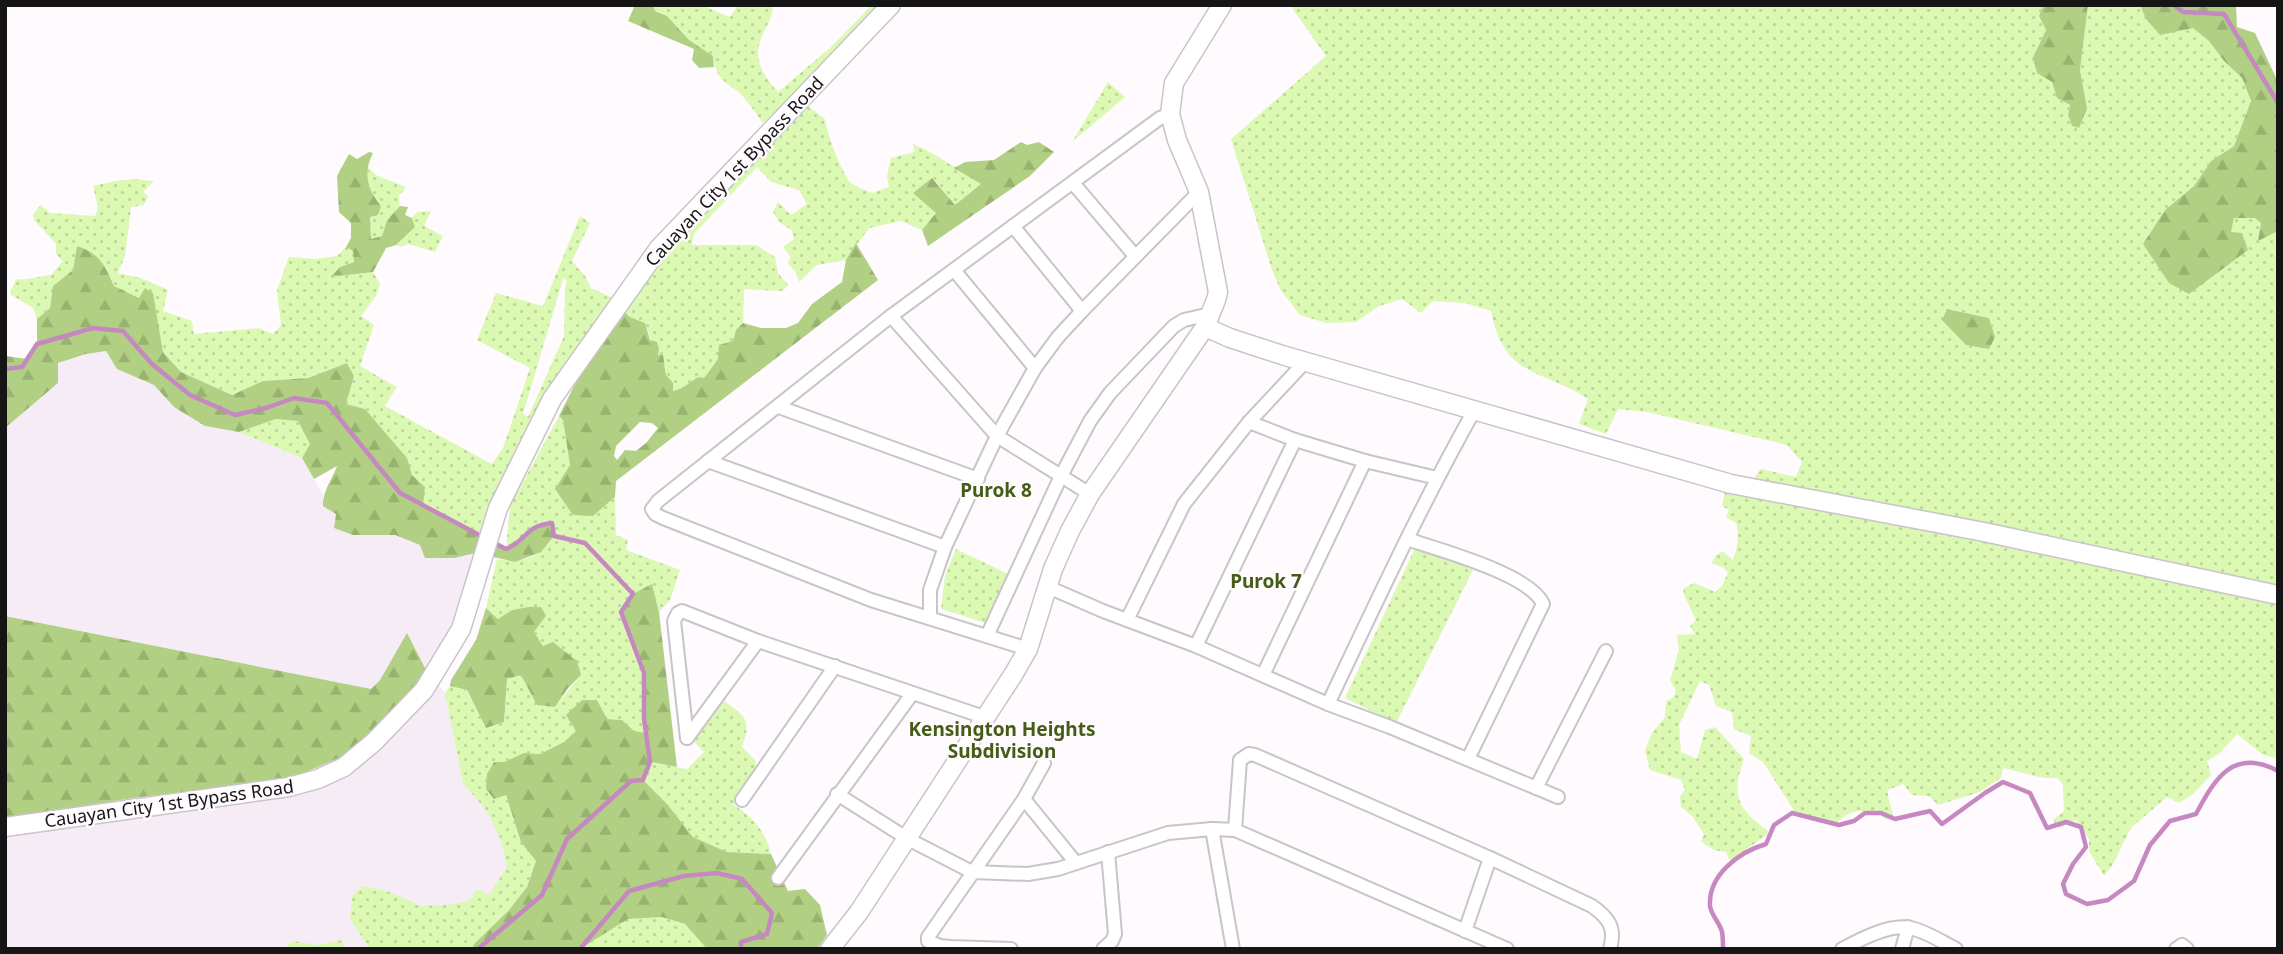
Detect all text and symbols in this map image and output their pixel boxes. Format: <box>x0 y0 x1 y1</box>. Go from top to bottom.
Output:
street label: Cauayan City 1st Bypass Road <box>639 71 829 271</box>
district label: Purok 8 <box>960 477 1032 503</box>
district label: Purok 7 <box>1230 568 1302 594</box>
district label: Kensington Heights Subdivision <box>909 716 1096 764</box>
street label: Cauayan City 1st Bypass Road <box>43 774 295 832</box>

